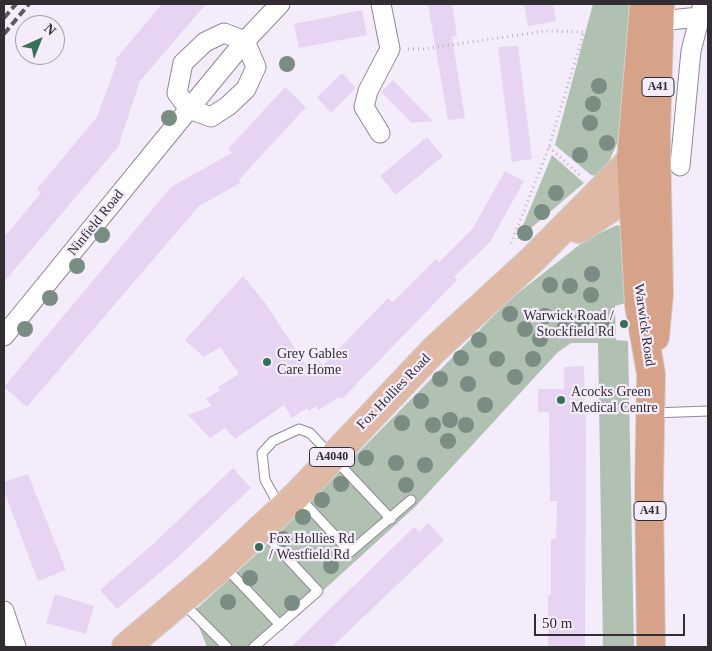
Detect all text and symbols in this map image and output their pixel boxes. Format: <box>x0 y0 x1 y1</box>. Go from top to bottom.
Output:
north arrow <box>15 15 65 65</box>
text: N <box>41 21 59 38</box>
road number: A41 <box>642 77 674 96</box>
street label: Ninfield Road <box>64 187 128 259</box>
street label: Warwick Road <box>630 283 658 367</box>
place label: Warwick Road / Stockfield Rd <box>523 308 614 341</box>
marker: Warwick Road / Stockfield Rd <box>618 318 630 330</box>
place label: Grey Gables Care Home <box>277 346 347 378</box>
street label: Fox Hollies Road <box>354 351 434 433</box>
marker: Grey Gables Care Home <box>261 356 273 368</box>
place label: Acocks Green Medical Centre <box>571 384 658 417</box>
marker: Acocks Green Medical Centre <box>555 394 567 406</box>
road number: A4040 <box>310 448 354 467</box>
road number: A41 <box>634 502 666 520</box>
place label: Fox Hollies Rd / Westfield Rd <box>269 531 355 564</box>
marker: Fox Hollies Rd / Westfield Rd <box>253 541 265 553</box>
scale bar <box>537 604 688 636</box>
text: 50 m <box>542 615 572 631</box>

